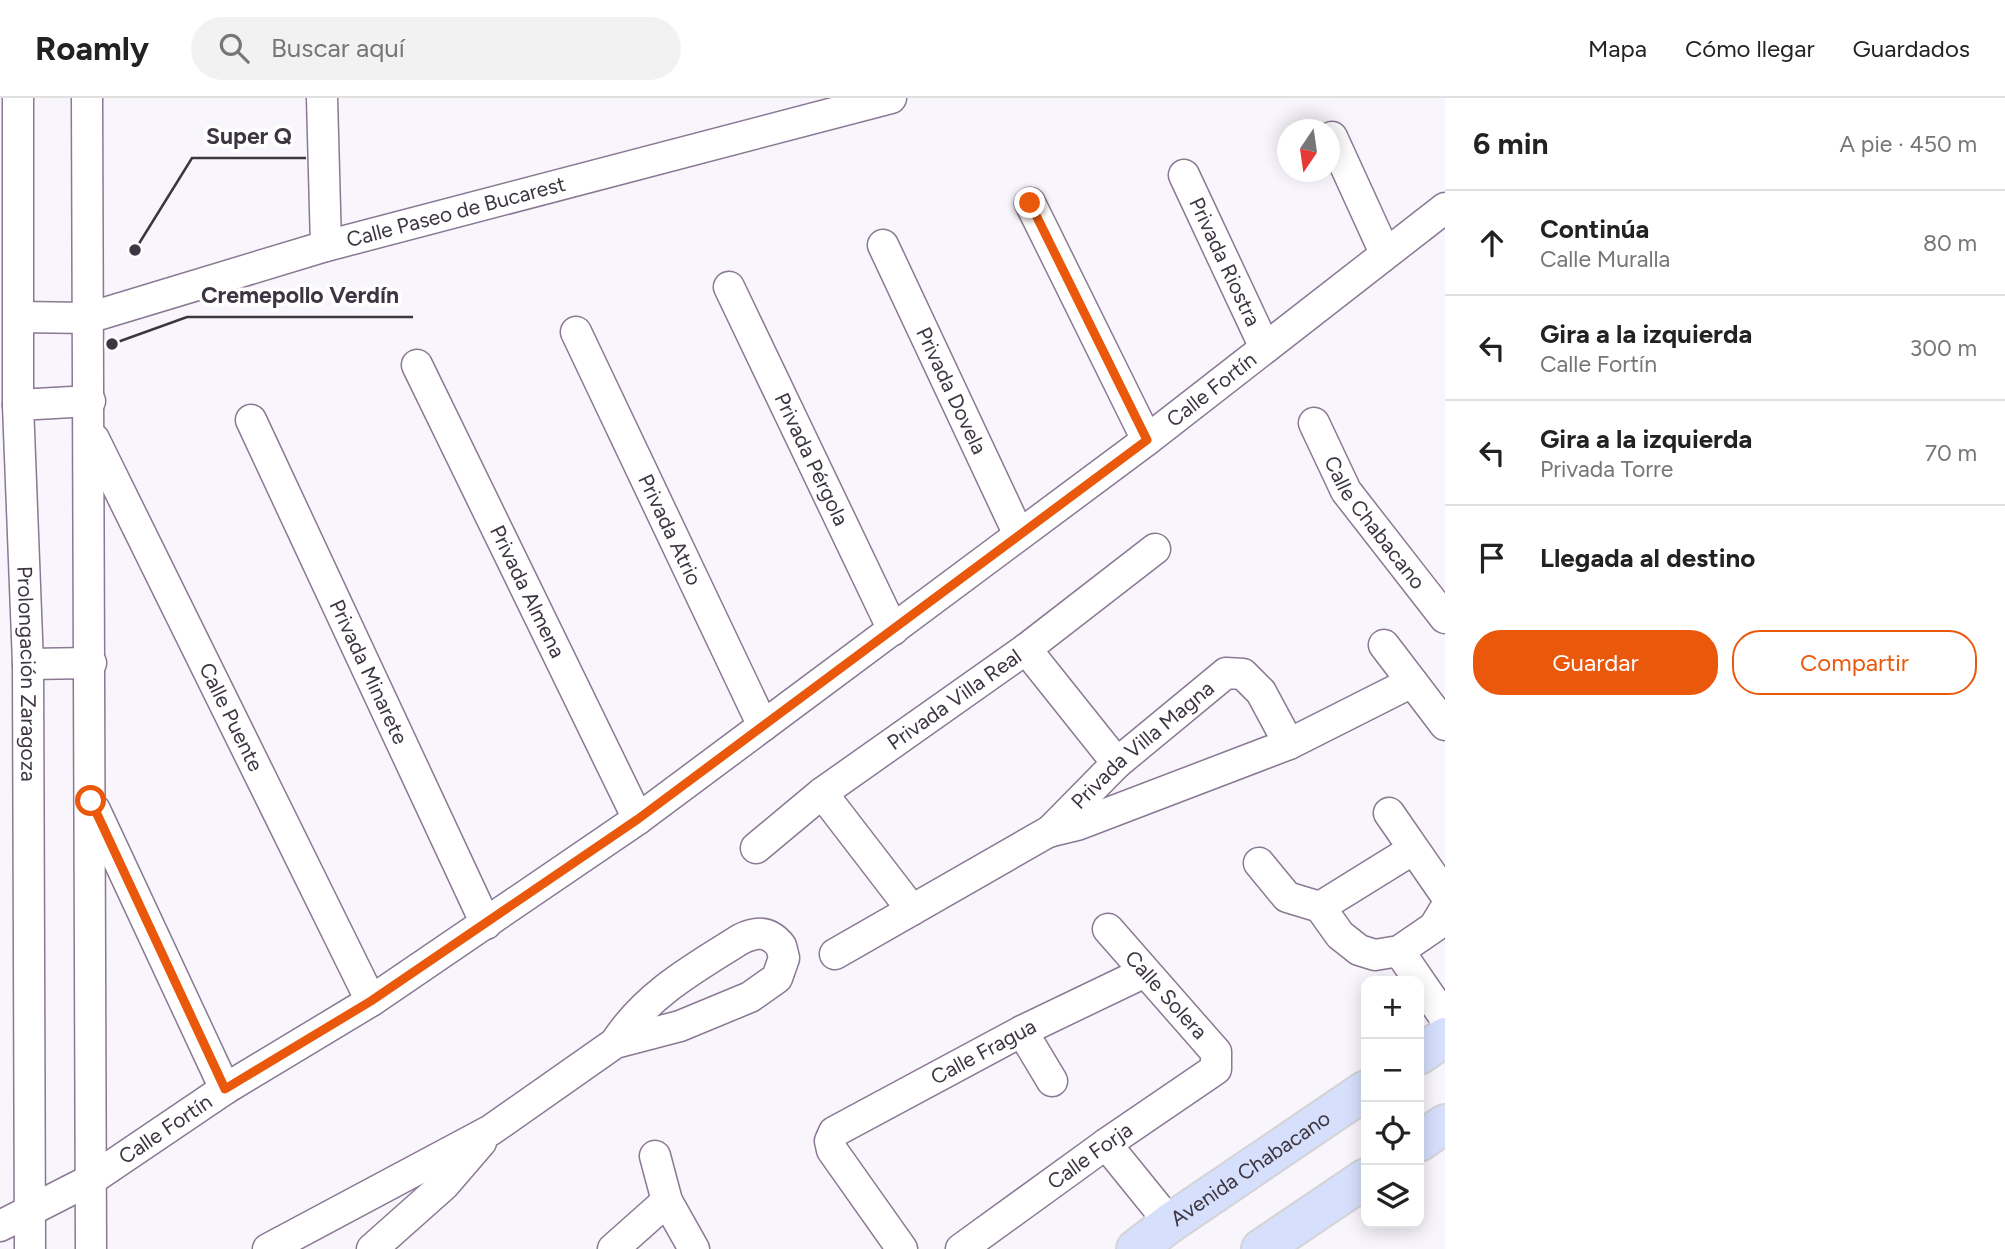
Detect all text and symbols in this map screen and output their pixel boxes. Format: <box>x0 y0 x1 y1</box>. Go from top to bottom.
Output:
search box <box>191 17 681 80</box>
text: Roamly <box>35 29 149 68</box>
icon: search <box>215 29 253 67</box>
text: Buscar aquí <box>271 32 405 64</box>
text: Mapa <box>1588 34 1647 63</box>
text: Cómo llegar <box>1685 34 1815 63</box>
text: Guardados <box>1853 34 1970 63</box>
callout: Super Q <box>192 114 306 158</box>
north arrow <box>1277 119 1340 182</box>
text: Super Q <box>206 122 292 150</box>
text: 6 min <box>1473 125 1549 162</box>
text: A pie · 450 m <box>1840 130 1977 158</box>
street label: Calle Paseo de Bucarest <box>344 171 568 252</box>
route end <box>1014 187 1045 218</box>
street label: Privada Riostra <box>1184 193 1266 330</box>
text: Continúa <box>1540 213 1649 245</box>
icon: ahead <box>1473 224 1511 262</box>
text: 80 m <box>1923 229 1977 257</box>
text: Calle Muralla <box>1540 245 1670 273</box>
callout: Cremepollo Verdín <box>187 273 413 317</box>
text: Cremepollo Verdín <box>201 281 399 309</box>
text: Gira a la izquierda <box>1540 318 1752 350</box>
street label: Privada Dovela <box>911 323 992 458</box>
icon: left <box>1473 329 1511 367</box>
text: 300 m <box>1910 334 1977 362</box>
street label: Calle Fortín <box>1161 347 1261 432</box>
text: Calle Fortín <box>1540 350 1657 378</box>
street label: Privada Pérgola <box>769 389 854 529</box>
text: Gira a la izquierda <box>1540 423 1752 455</box>
icon: left <box>1473 434 1511 472</box>
text: 70 m <box>1925 439 1977 467</box>
street label: Calle Chabacano <box>1319 452 1431 594</box>
text: Privada Torre <box>1540 455 1673 483</box>
street label: Privada Atrio <box>633 470 707 589</box>
street label: Privada Almena <box>485 521 571 662</box>
icon: arrive <box>1473 539 1511 577</box>
text: Llegada al destino <box>1540 542 1755 574</box>
street label: Prolongación Zaragoza <box>12 565 41 782</box>
street label: Privada Minarete <box>324 595 413 748</box>
button: Guardar <box>1473 630 1718 695</box>
button: Compartir <box>1732 630 1977 695</box>
street label: Privada Villa Real <box>882 643 1026 755</box>
street label: Calle Puente <box>194 658 269 775</box>
street label: Privada Villa Magna <box>1066 675 1219 814</box>
route start <box>75 785 106 816</box>
street label: Calle Solera <box>1120 945 1213 1044</box>
map controls <box>1361 976 1424 1228</box>
button: + <box>1361 976 1424 1039</box>
street label: Calle Fragua <box>926 1013 1040 1090</box>
button: − <box>1361 1039 1424 1102</box>
street label: Calle Fortín <box>114 1089 216 1169</box>
button: locate <box>1361 1102 1424 1165</box>
street label: Avenida Chabacano <box>1166 1105 1335 1231</box>
street label: Calle Forja <box>1042 1117 1137 1194</box>
button: layers <box>1361 1165 1424 1228</box>

